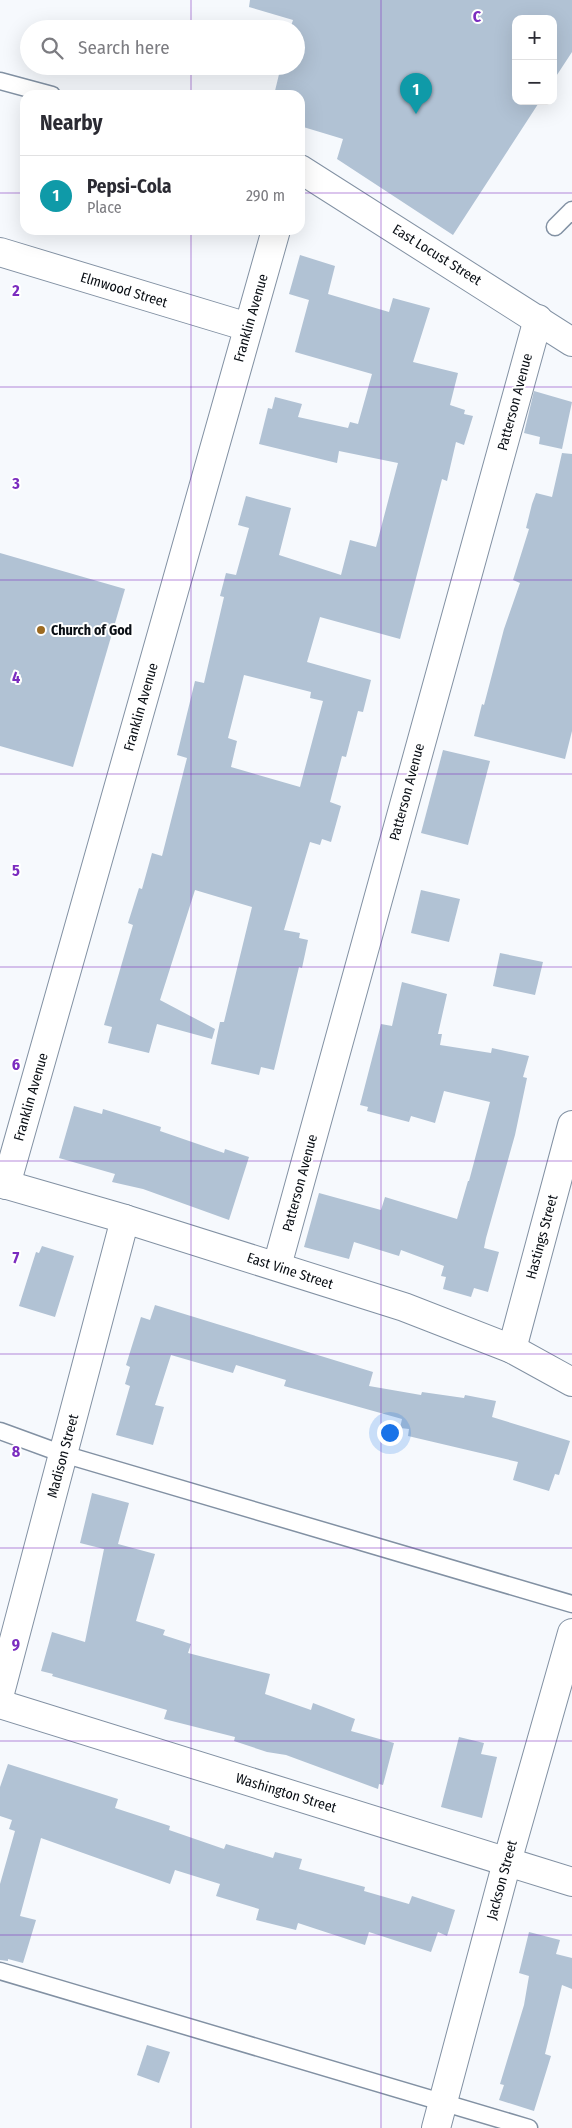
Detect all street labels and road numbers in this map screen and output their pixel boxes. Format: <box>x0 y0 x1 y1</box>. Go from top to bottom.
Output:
street label: East Locust Street <box>389 221 485 289</box>
street label: Elmwood Street <box>78 269 170 311</box>
street label: Franklin Avenue <box>230 272 272 364</box>
street label: Patterson Avenue <box>494 351 536 453</box>
street label: Franklin Avenue <box>120 661 162 753</box>
street label: Patterson Avenue <box>386 741 428 843</box>
street label: Franklin Avenue <box>10 1051 52 1143</box>
street label: Patterson Avenue <box>279 1132 321 1234</box>
street label: Hastings Street <box>523 1192 562 1281</box>
street label: East Vine Street <box>245 1249 336 1293</box>
street label: Madison Street <box>44 1412 82 1500</box>
street label: Washington Street <box>234 1770 339 1817</box>
street label: Jackson Street <box>483 1838 521 1922</box>

